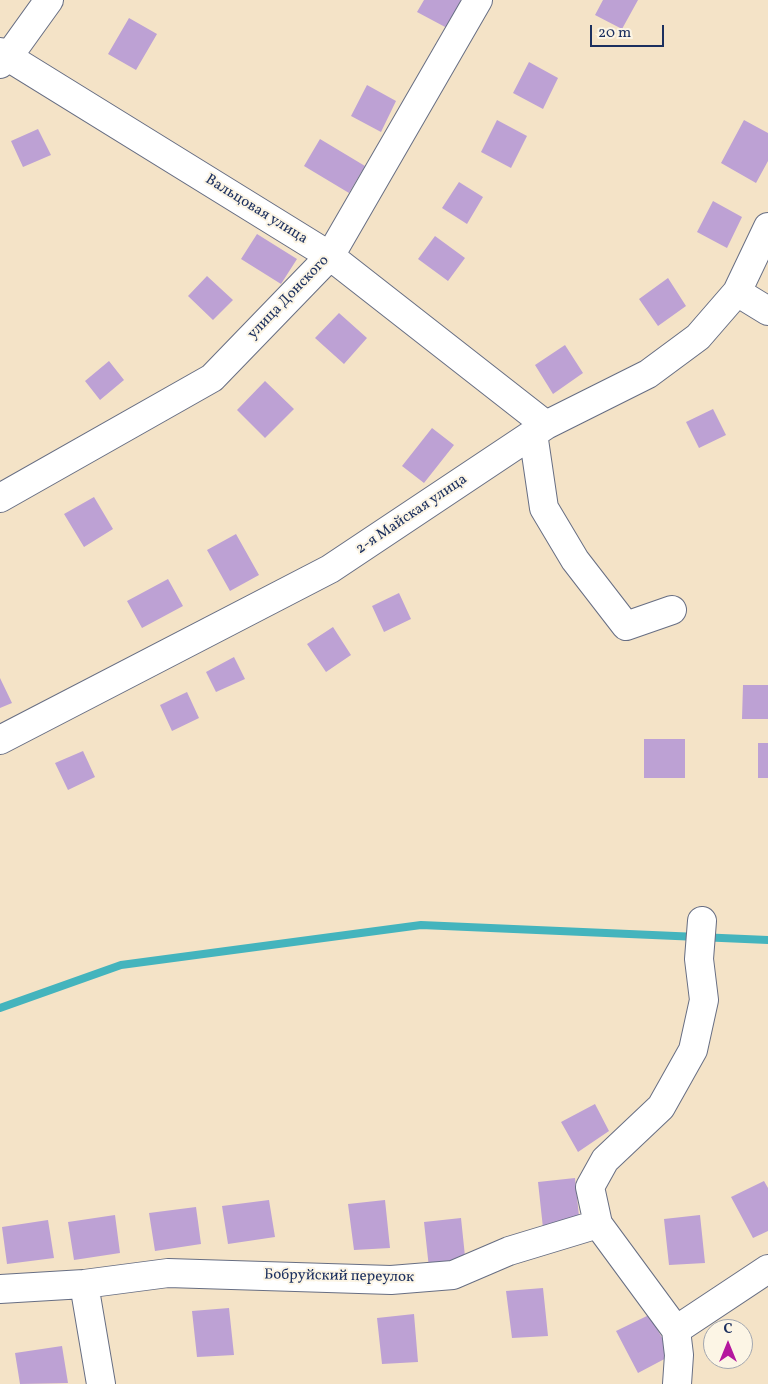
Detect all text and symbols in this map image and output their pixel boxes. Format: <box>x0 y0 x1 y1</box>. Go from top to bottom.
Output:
scale bar <box>593 15 667 47</box>
text: 20 m <box>598 23 631 44</box>
street label: Вальцовая улица <box>202 171 310 249</box>
street label: улица Донского <box>244 252 334 344</box>
street label: 2-я Майская улица <box>353 471 471 559</box>
street label: Бобруйский переулок <box>264 1267 414 1287</box>
north arrow <box>703 1319 753 1369</box>
text: С <box>723 1320 733 1339</box>

